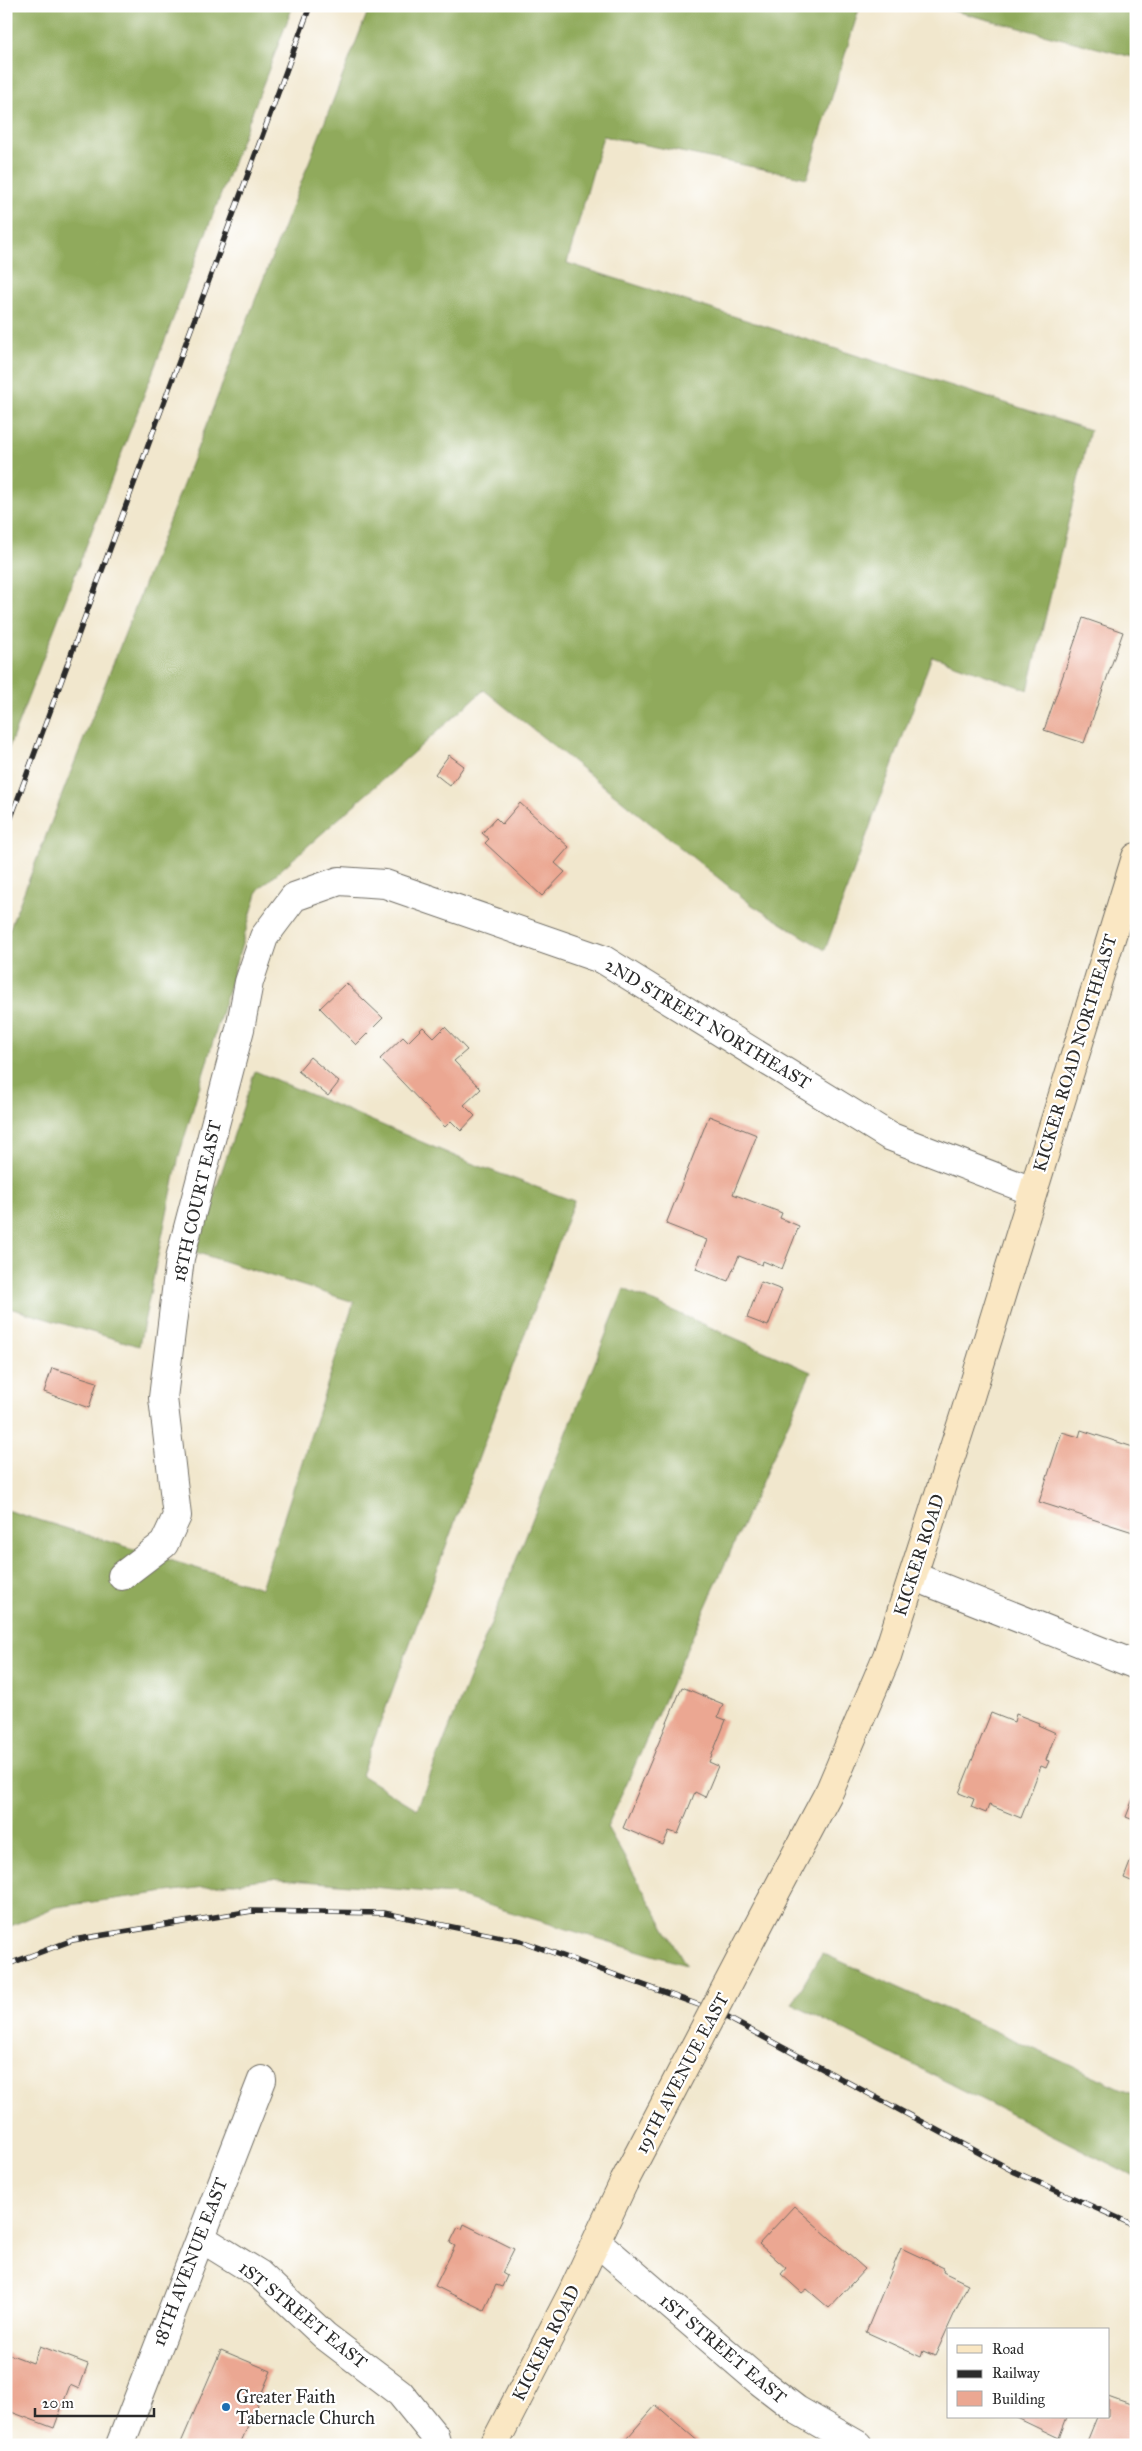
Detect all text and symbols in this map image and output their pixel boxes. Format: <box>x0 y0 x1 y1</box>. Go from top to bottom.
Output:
street label: KICKER ROAD NORTHEAST <box>1028 932 1122 1174</box>
street label: 2ND STREET NORTHEAST <box>601 954 815 1094</box>
street label: 18TH COURT EAST <box>168 1118 226 1284</box>
street label: KICKER ROAD <box>889 1491 949 1619</box>
street label: 19TH AVENUE EAST <box>630 1989 734 2157</box>
street label: 18TH AVENUE EAST <box>148 2175 232 2349</box>
street label: 1ST STREET EAST <box>234 2256 372 2374</box>
street label: KICKER ROAD <box>507 2281 585 2405</box>
street label: 1ST STREET EAST <box>655 2290 791 2408</box>
legend <box>947 2328 1110 2418</box>
text: Road <box>992 2340 1024 2358</box>
text: Railway <box>992 2364 1041 2382</box>
scale bar <box>35 2386 154 2418</box>
place label: Greater Faith Tabernacle Church <box>236 2386 375 2429</box>
text: Building <box>992 2390 1046 2408</box>
text: 20 m <box>42 2394 74 2412</box>
marker: Greater Faith Tabernacle Church <box>220 2401 232 2413</box>

